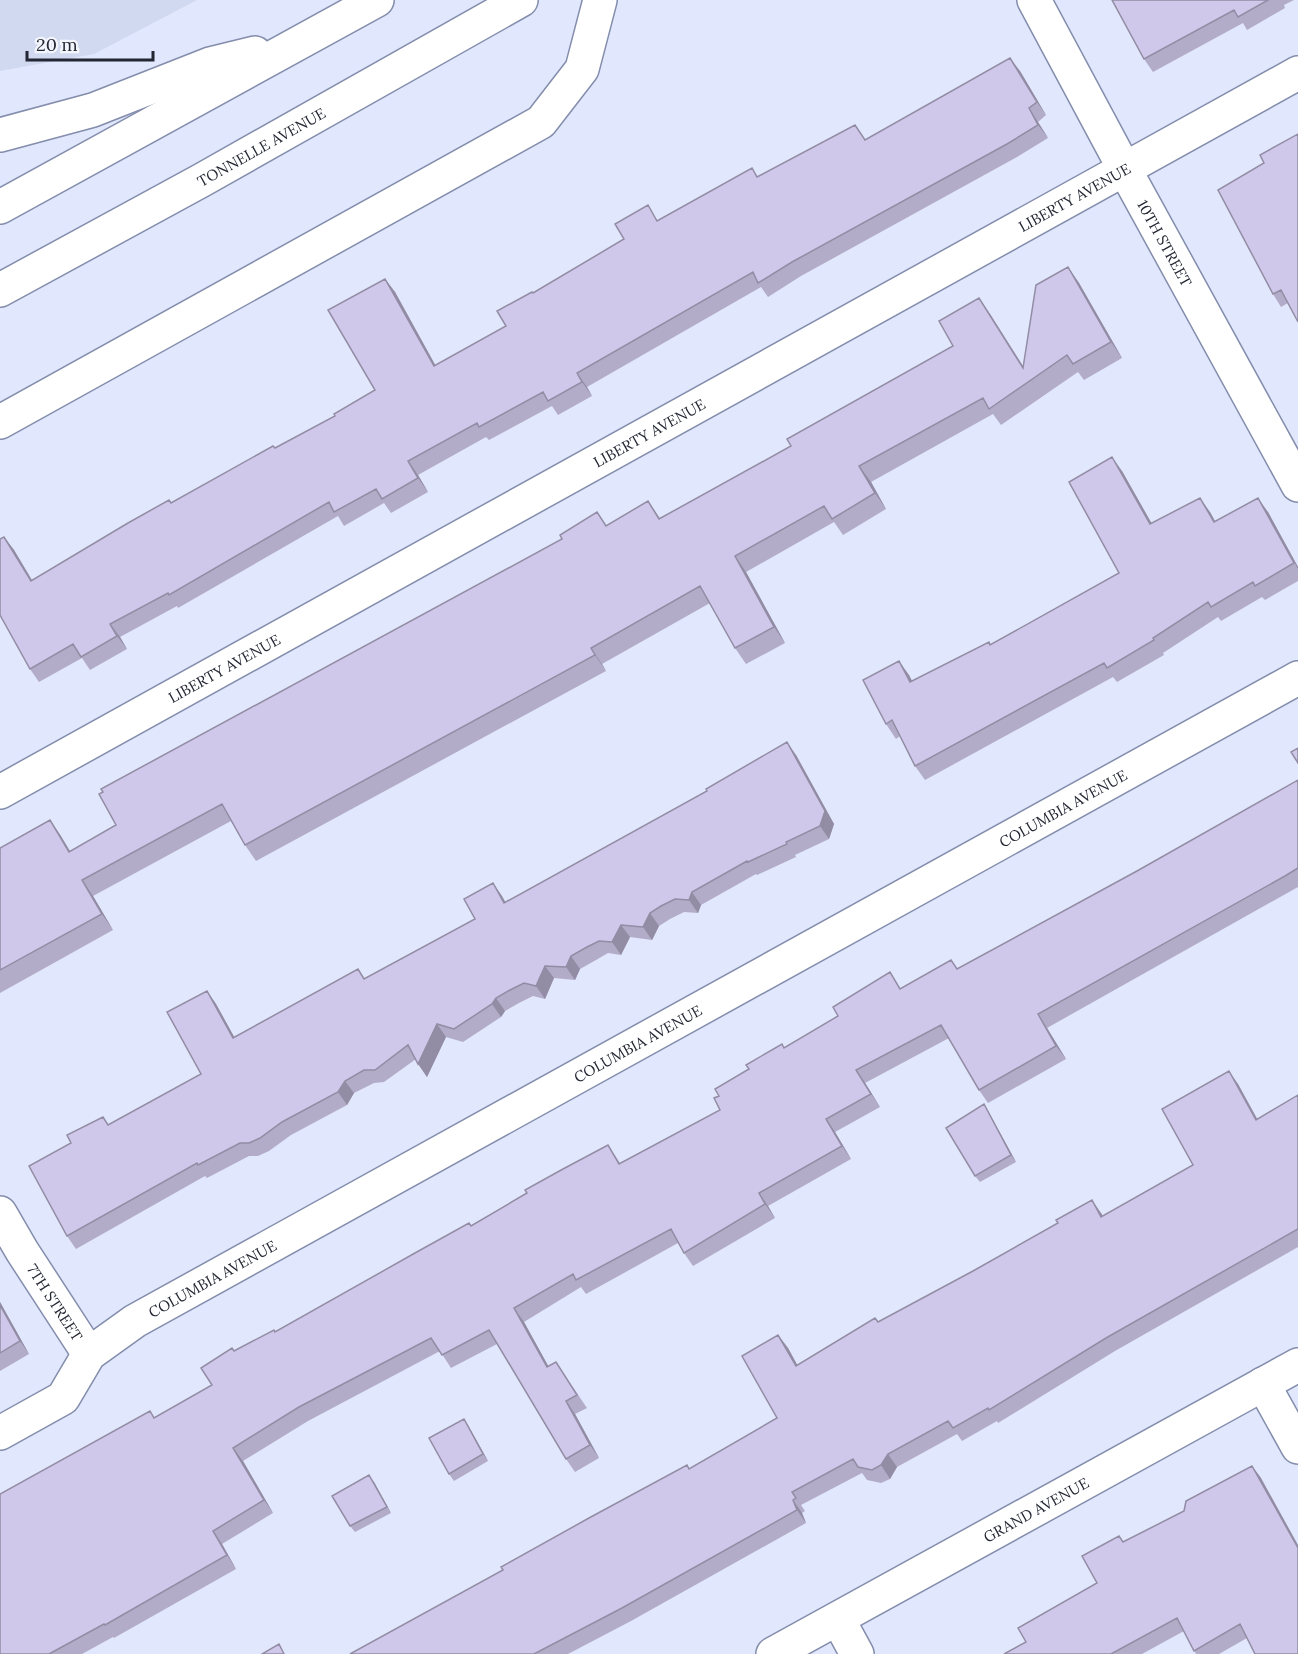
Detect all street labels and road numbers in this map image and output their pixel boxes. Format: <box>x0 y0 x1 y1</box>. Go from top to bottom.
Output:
street label: TONNELLE AVENUE <box>194 103 329 190</box>
street label: LIBERTY AVENUE <box>1015 158 1134 236</box>
street label: 10TH STREET <box>1134 196 1197 290</box>
street label: LIBERTY AVENUE <box>590 394 708 471</box>
street label: LIBERTY AVENUE <box>165 629 283 707</box>
street label: COLUMBIA AVENUE <box>995 765 1130 851</box>
street label: COLUMBIA AVENUE <box>570 1000 705 1086</box>
street label: COLUMBIA AVENUE <box>145 1235 280 1321</box>
street label: 7TH STREET <box>23 1260 87 1345</box>
street label: GRAND AVENUE <box>980 1473 1092 1546</box>

